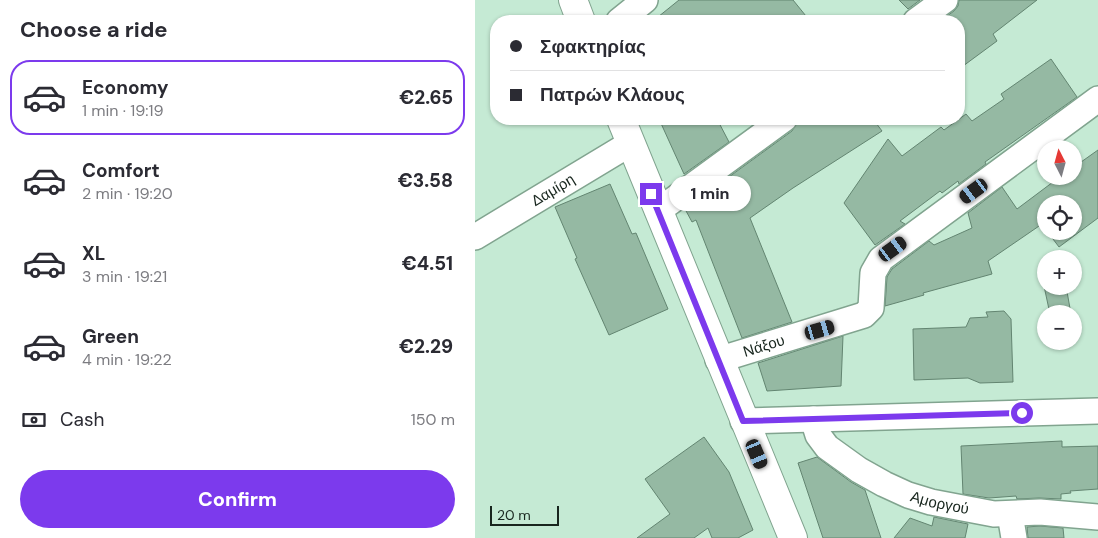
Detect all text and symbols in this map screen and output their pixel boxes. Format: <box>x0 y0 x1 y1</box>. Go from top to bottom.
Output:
text: Choose a ride <box>20 15 168 44</box>
text: Σφακτηρίας <box>540 34 646 59</box>
icon: car <box>22 75 67 120</box>
text: Economy <box>82 75 169 100</box>
text: Πατρών Κλάους <box>540 82 685 107</box>
text: €2.65 <box>399 85 453 110</box>
text: 1 min · 19:19 <box>82 100 164 121</box>
north arrow <box>1037 140 1083 185</box>
map controls <box>1037 140 1082 350</box>
icon: car <box>22 158 67 203</box>
text: Comfort <box>82 158 160 183</box>
text: €3.58 <box>398 168 453 193</box>
street label: Δαμίρη <box>527 169 578 211</box>
callout: 1 min <box>669 176 751 212</box>
car <box>957 176 990 206</box>
text: 2 min · 19:20 <box>82 183 173 204</box>
route end <box>640 183 662 205</box>
text: 1 min <box>690 183 730 204</box>
button: locate <box>1037 195 1082 240</box>
car <box>876 234 909 264</box>
icon: car <box>22 241 67 286</box>
text: XL <box>82 241 105 266</box>
button: + <box>1037 250 1082 295</box>
text: €4.51 <box>402 251 453 276</box>
text: 3 min · 19:21 <box>82 266 167 287</box>
button: − <box>1037 305 1082 350</box>
car <box>803 319 836 341</box>
icon: car <box>22 324 67 369</box>
text: Green <box>82 324 139 349</box>
street label: Νάξου <box>741 330 787 362</box>
text: €2.29 <box>399 334 453 359</box>
text: 4 min · 19:22 <box>82 349 172 370</box>
route start <box>1011 402 1033 424</box>
icon: cash <box>20 406 48 434</box>
text: Cash <box>60 407 104 432</box>
text: 150 m <box>411 409 455 430</box>
car <box>744 437 769 471</box>
button: Confirm <box>20 470 455 528</box>
street label: Αμοργού <box>908 486 971 519</box>
scale bar <box>490 503 559 526</box>
text: 20 m <box>497 506 531 524</box>

